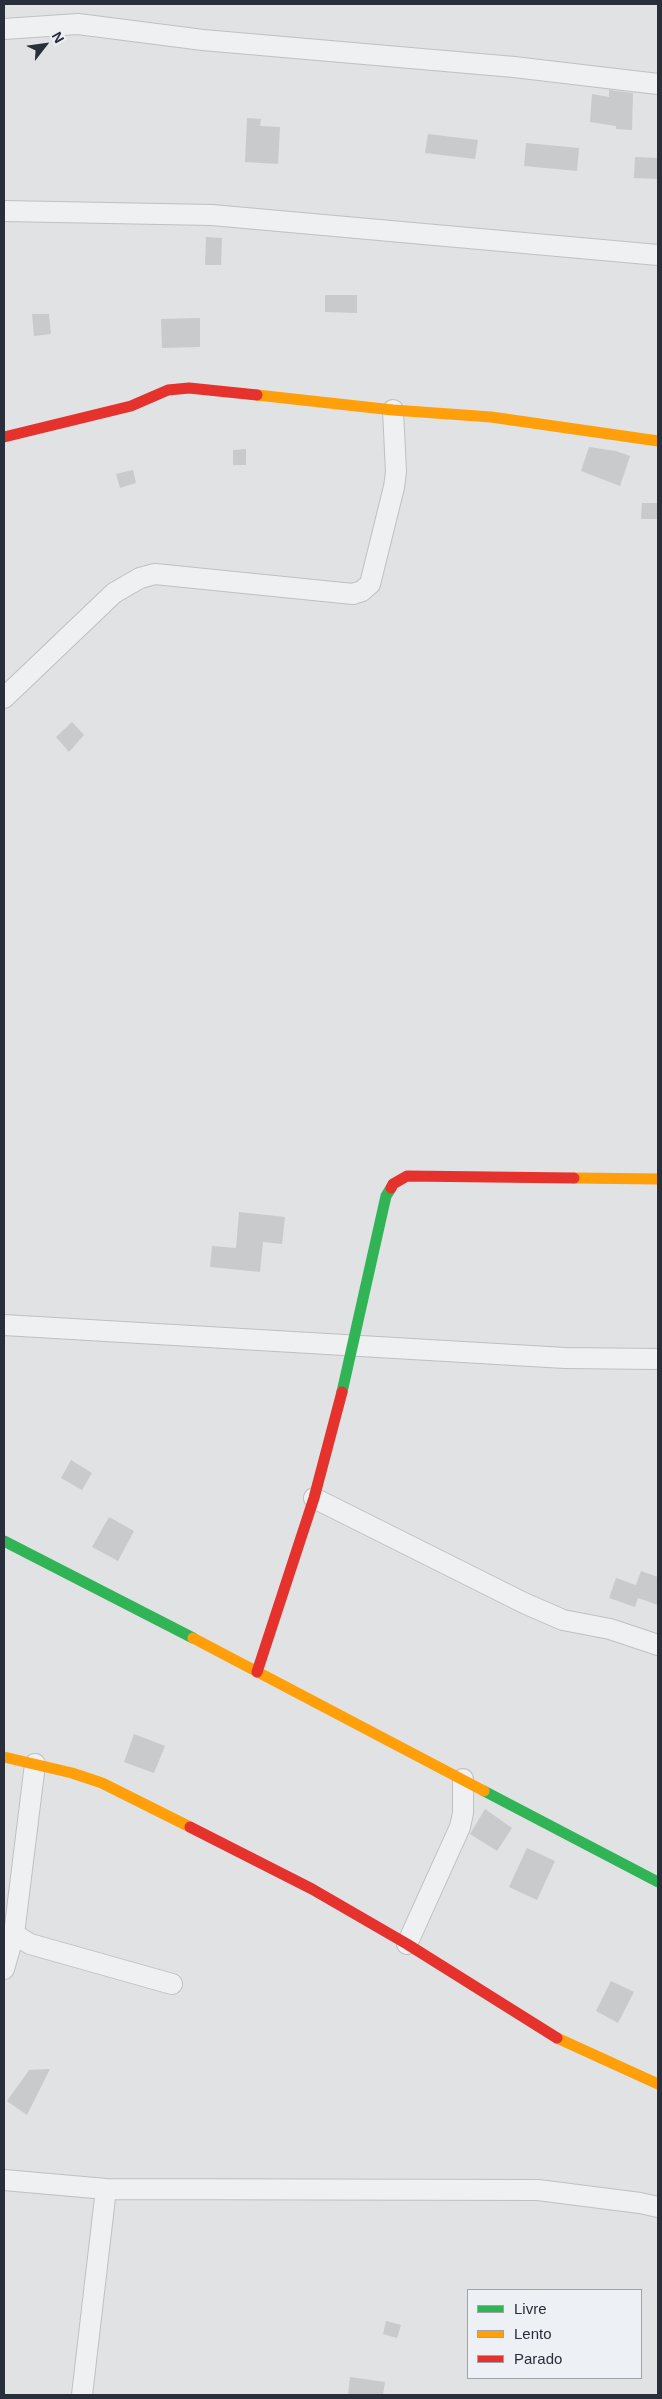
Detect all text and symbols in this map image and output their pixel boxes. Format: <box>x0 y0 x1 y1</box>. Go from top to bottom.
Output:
north arrow <box>20 20 70 70</box>
text: N <box>49 29 67 46</box>
legend <box>467 2289 642 2379</box>
text: Livre <box>514 2300 547 2317</box>
text: Lento <box>514 2325 552 2342</box>
text: Parado <box>514 2350 562 2367</box>

